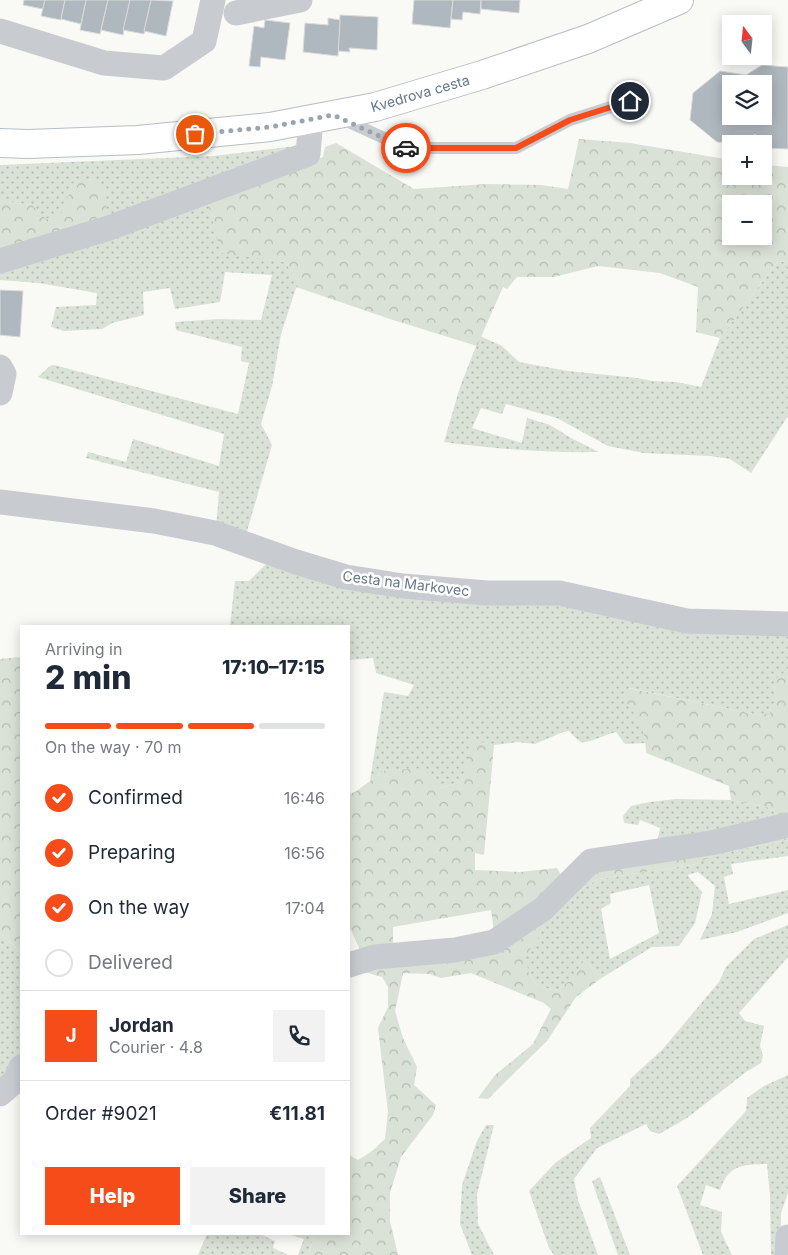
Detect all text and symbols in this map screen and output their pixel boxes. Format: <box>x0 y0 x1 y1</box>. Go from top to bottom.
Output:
north arrow <box>722 15 772 65</box>
map controls <box>722 15 772 245</box>
street label: Kvedrova cesta <box>369 71 471 115</box>
button: layers <box>722 75 772 125</box>
pin <box>609 80 651 122</box>
icon: home <box>616 87 644 115</box>
pin <box>174 113 216 155</box>
icon: bag <box>181 120 209 148</box>
courier <box>381 123 431 173</box>
icon: car <box>392 134 420 162</box>
button: + <box>722 135 772 185</box>
button: − <box>722 195 772 245</box>
street label: Cesta na Markovec <box>342 567 470 599</box>
text: Arriving in <box>45 639 122 659</box>
text: 17:10–17:15 <box>222 656 325 679</box>
text: 2 min <box>45 658 131 697</box>
text: On the way · 70 m <box>45 737 182 757</box>
icon: check <box>45 784 73 812</box>
text: Confirmed <box>88 786 183 809</box>
text: 16:46 <box>284 788 325 808</box>
icon: check <box>45 839 73 867</box>
text: Preparing <box>88 841 175 864</box>
text: 16:56 <box>284 843 325 863</box>
icon: check <box>45 894 73 922</box>
text: On the way <box>88 896 190 919</box>
text: 17:04 <box>285 898 325 918</box>
text: Delivered <box>88 951 173 974</box>
button: phone <box>273 1010 325 1062</box>
text: Jordan <box>109 1014 174 1037</box>
text: J <box>65 1024 77 1047</box>
text: Courier · 4.8 <box>109 1037 203 1057</box>
text: Order #9021 <box>45 1102 157 1125</box>
text: €11.81 <box>269 1102 325 1125</box>
button: Help <box>45 1167 180 1225</box>
button: Share <box>190 1167 325 1225</box>

